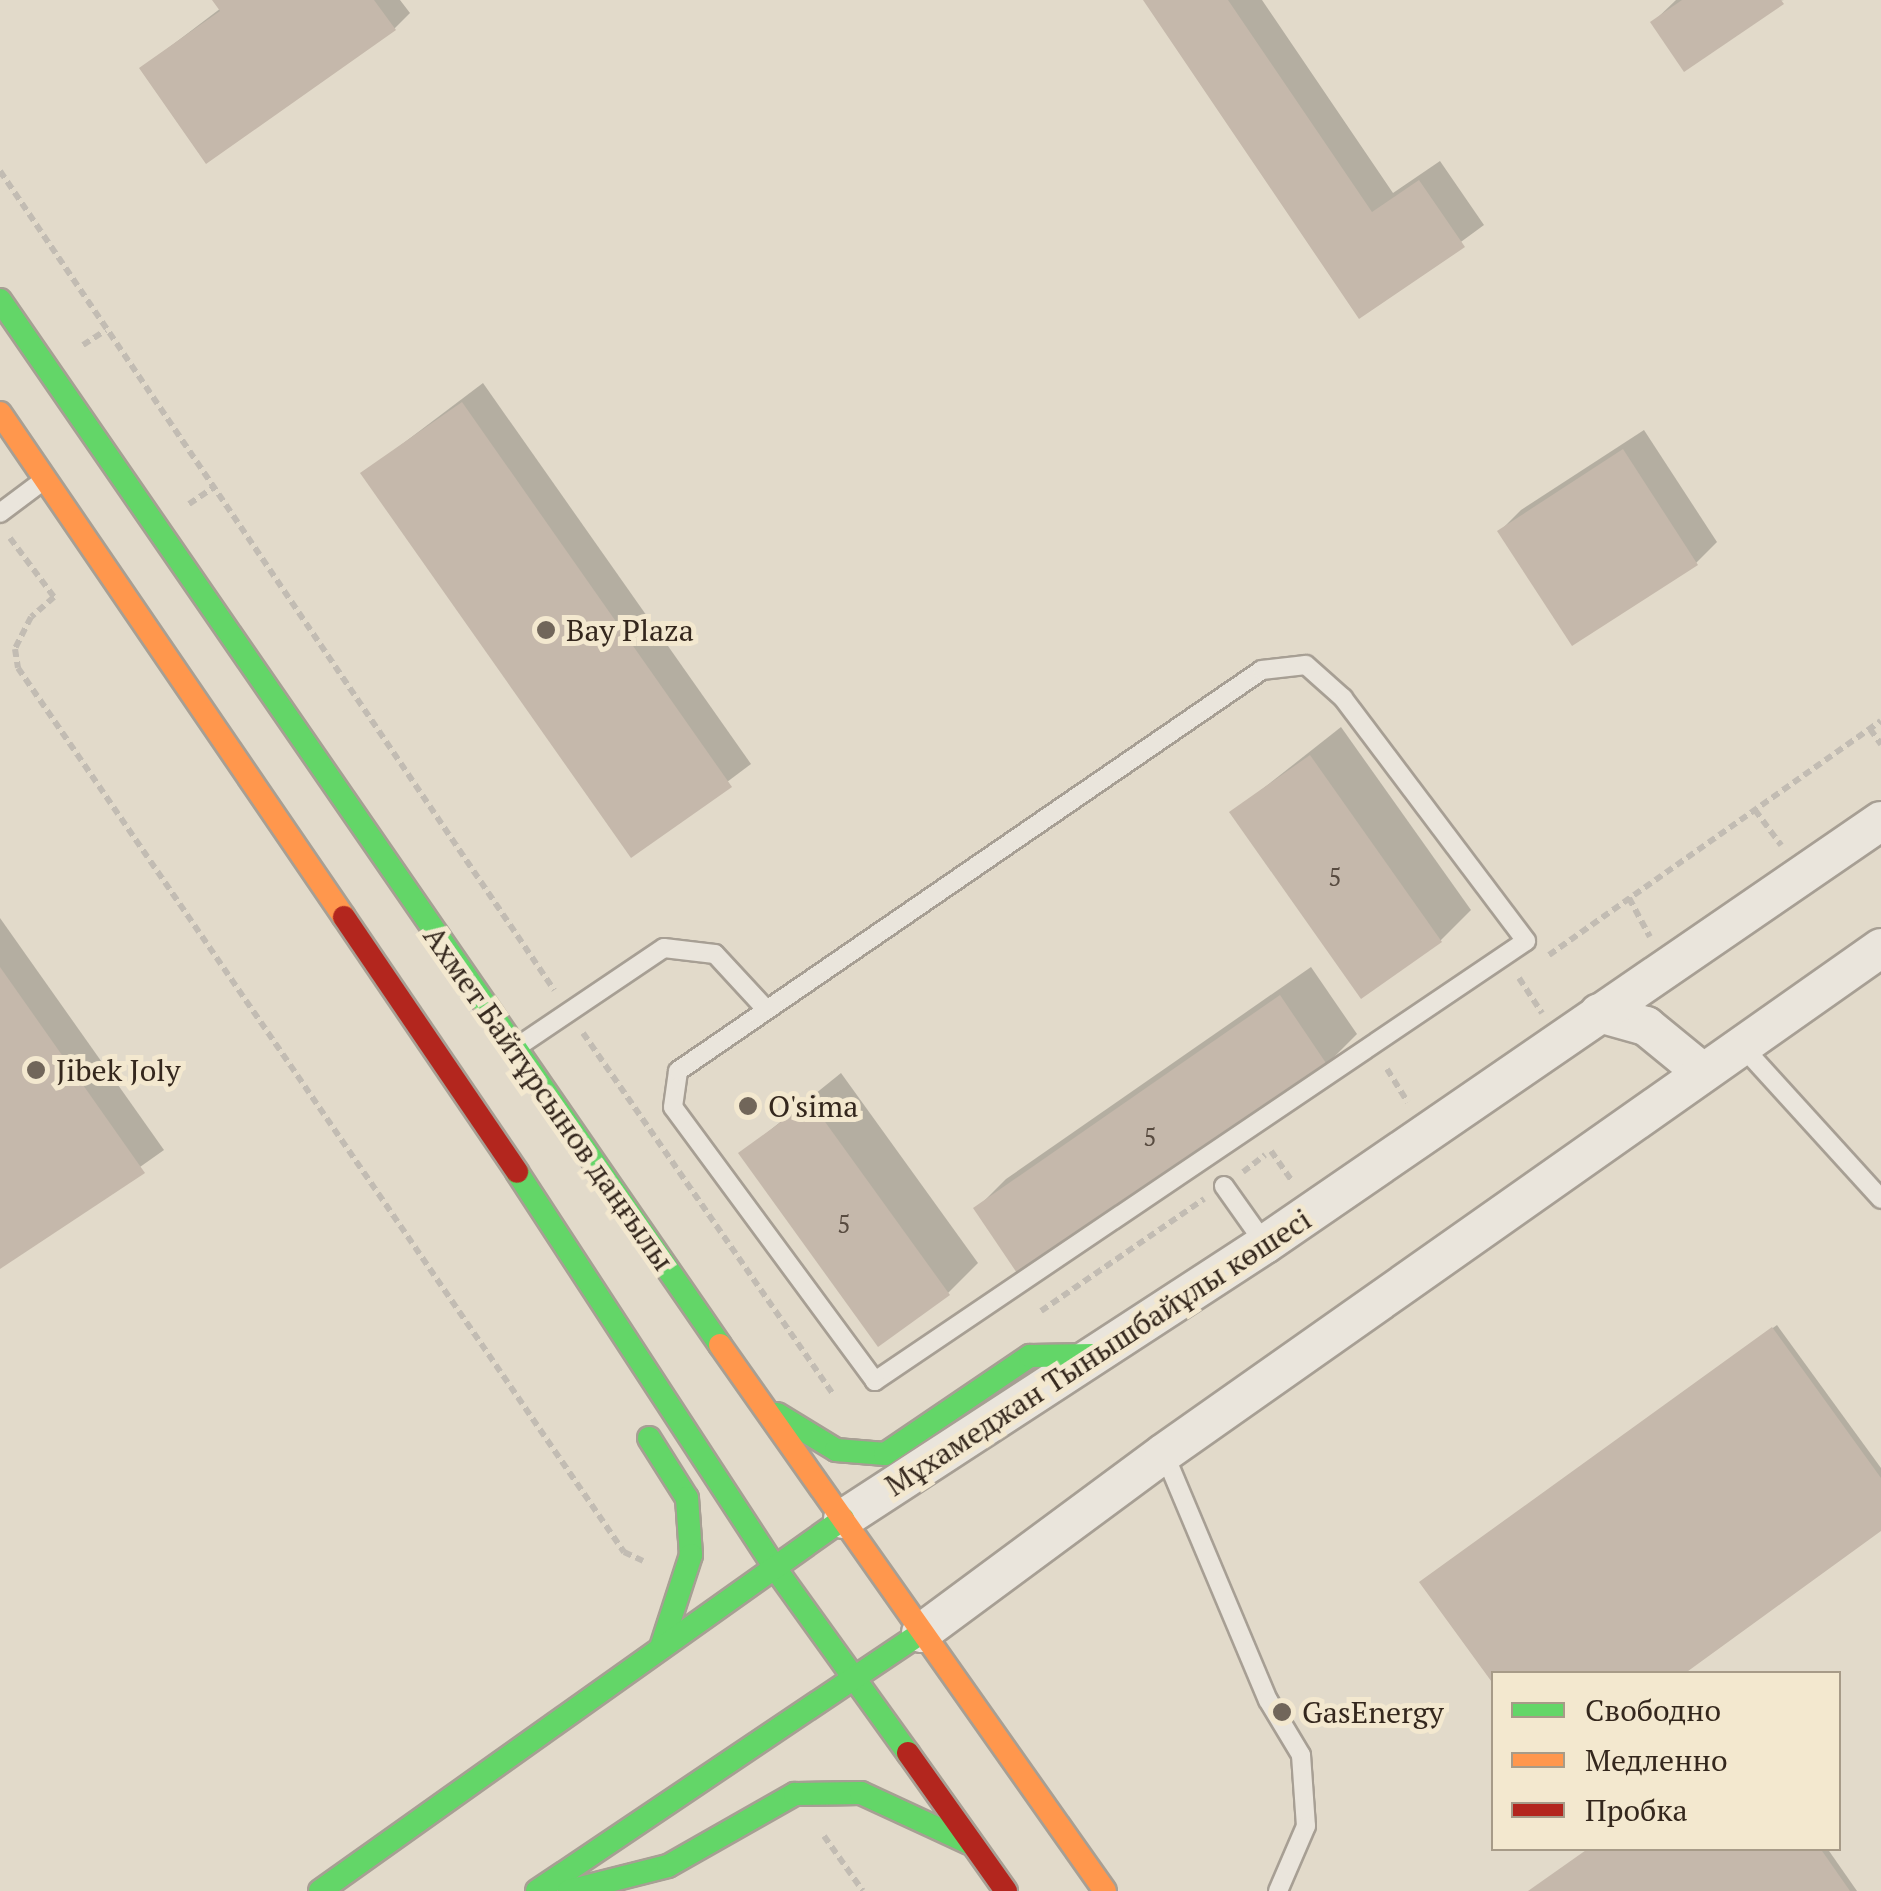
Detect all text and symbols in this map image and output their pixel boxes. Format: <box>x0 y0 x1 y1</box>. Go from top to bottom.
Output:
place label: Bay Plaza <box>566 612 694 648</box>
marker: Bay Plaza <box>535 619 557 641</box>
house number: 5 <box>1328 862 1342 892</box>
street label: Ахмет Байтұрсынов даңғылы <box>416 919 682 1277</box>
place label: Jibek Joly <box>56 1052 180 1088</box>
marker: Jibek Joly <box>25 1059 47 1081</box>
place label: O'sima <box>768 1088 858 1124</box>
marker: O'sima <box>737 1095 759 1117</box>
house number: 5 <box>1143 1122 1157 1152</box>
street label: Мұхамеджан Тынышбайұлы көшесі <box>878 1201 1318 1503</box>
house number: 5 <box>837 1209 851 1239</box>
legend <box>1491 1671 1841 1851</box>
text: Свободно <box>1585 1690 1721 1730</box>
place label: GasEnergy <box>1302 1694 1444 1730</box>
marker: GasEnergy <box>1271 1701 1293 1723</box>
text: Медленно <box>1585 1740 1728 1780</box>
text: Пробка <box>1585 1790 1688 1830</box>

